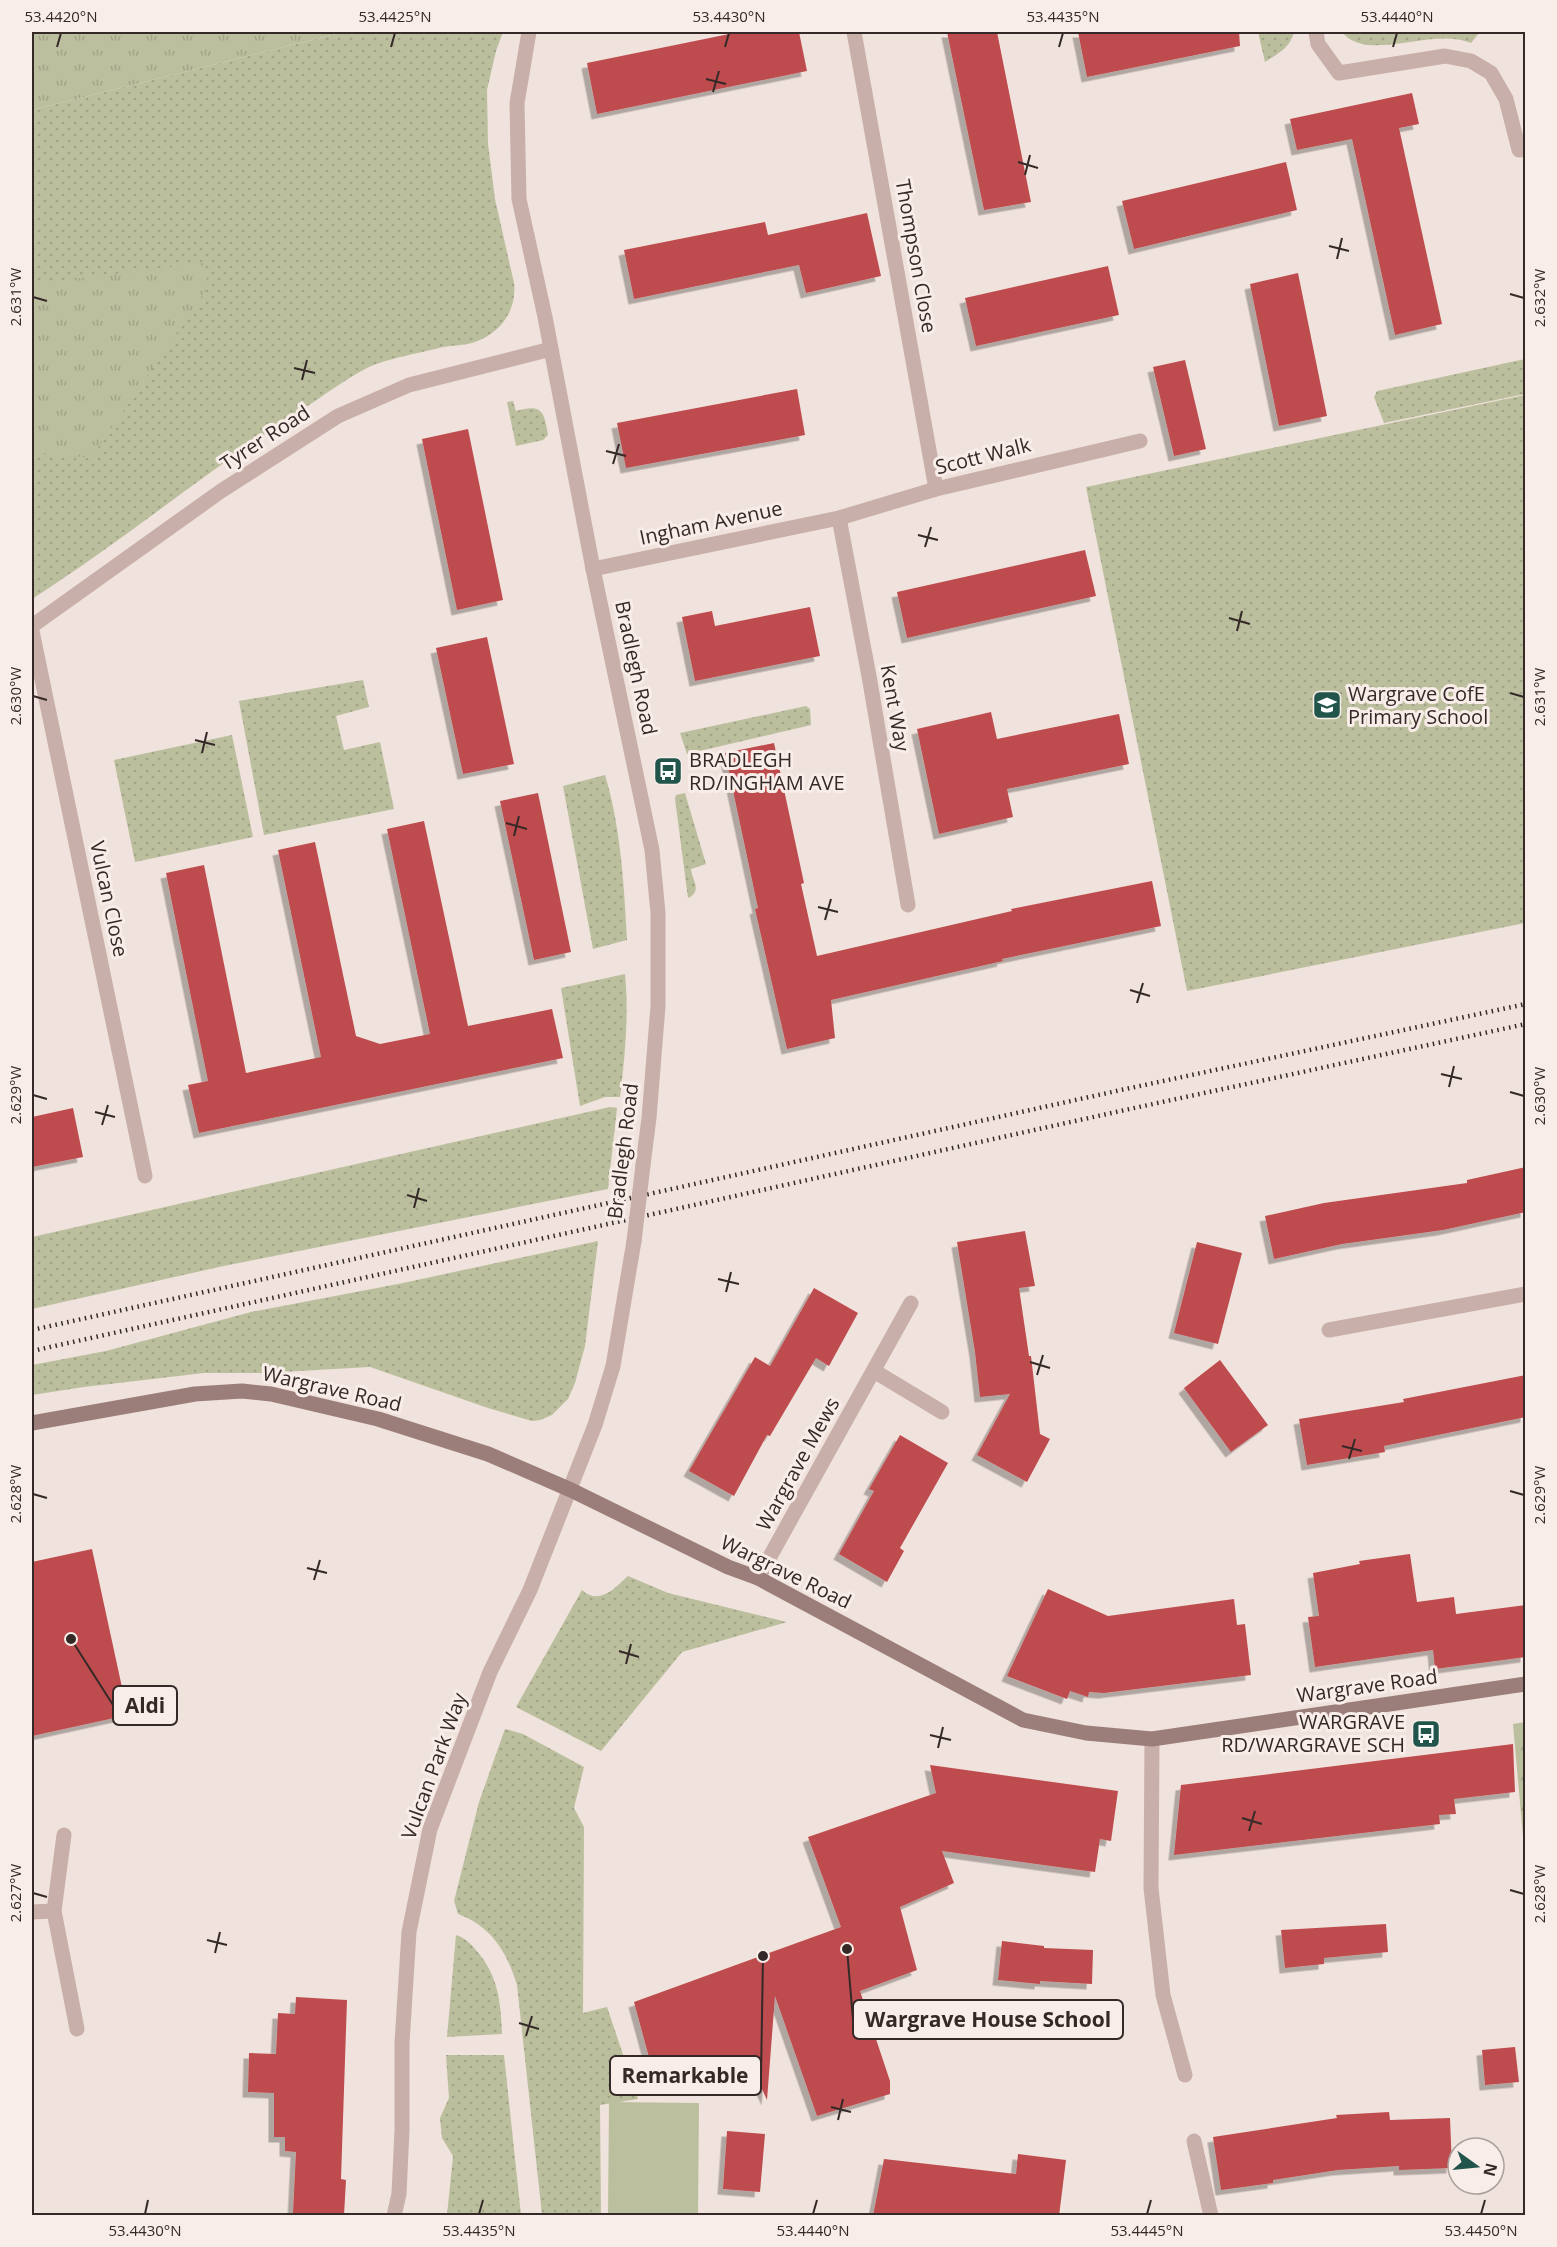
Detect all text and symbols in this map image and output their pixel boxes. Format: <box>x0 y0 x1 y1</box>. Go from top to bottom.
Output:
text: 53.4420°N <box>24 6 98 26</box>
text: 53.4425°N <box>358 6 432 26</box>
text: 53.4430°N <box>692 6 766 26</box>
text: 53.4435°N <box>1026 6 1100 26</box>
text: 53.4440°N <box>1360 6 1434 26</box>
street label: Thompson Close <box>890 177 943 335</box>
text: 2.631°W <box>5 268 25 326</box>
text: 2.632°W <box>1529 269 1549 327</box>
street label: Tyrer Road <box>215 399 315 477</box>
street label: Scott Walk <box>932 431 1034 480</box>
street label: Ingham Avenue <box>637 494 785 551</box>
street label: Bradlegh Road <box>609 598 664 738</box>
street label: Kent Way <box>875 662 917 754</box>
text: 2.630°W <box>5 667 25 725</box>
text: 2.631°W <box>1529 668 1549 726</box>
place label: Wargrave CofE Primary School <box>1348 680 1488 730</box>
school or university icon: Wargrave CofE Primary School <box>1311 689 1343 721</box>
place label: BRADLEGH RD/INGHAM AVE <box>689 746 845 796</box>
bus stop icon: BRADLEGH RD/INGHAM AVE <box>652 755 684 787</box>
street label: Vulcan Close <box>84 838 135 959</box>
text: 2.629°W <box>5 1066 25 1124</box>
text: 2.630°W <box>1529 1067 1549 1125</box>
street label: Bradlegh Road <box>601 1081 644 1220</box>
street label: Wargrave Road <box>260 1359 404 1418</box>
street label: Wargrave Mews <box>750 1392 845 1535</box>
text: 2.628°W <box>5 1465 25 1523</box>
text: 2.629°W <box>1529 1466 1549 1524</box>
street label: Wargrave Road <box>716 1528 856 1615</box>
street label: Wargrave Road <box>1295 1662 1439 1709</box>
callout: Aldi <box>113 1686 177 1725</box>
street label: Vulcan Park Way <box>395 1688 473 1843</box>
text: Aldi <box>125 1691 165 1719</box>
place label: WARGRAVE RD/WARGRAVE SCH <box>1221 1708 1405 1758</box>
bus stop icon: WARGRAVE RD/WARGRAVE SCH <box>1410 1718 1442 1750</box>
text: 2.627°W <box>5 1864 25 1922</box>
text: 2.628°W <box>1529 1865 1549 1923</box>
callout: Wargrave House School <box>853 2000 1123 2039</box>
text: Wargrave House School <box>865 2005 1111 2033</box>
callout: Remarkable <box>610 2056 761 2095</box>
text: Remarkable <box>622 2061 748 2089</box>
north arrow <box>1446 2136 1506 2196</box>
text: N <box>1478 2161 1503 2179</box>
text: 53.4430°N <box>108 2220 182 2240</box>
text: 53.4435°N <box>442 2220 516 2240</box>
text: 53.4440°N <box>776 2220 850 2240</box>
text: 53.4445°N <box>1110 2220 1184 2240</box>
text: 53.4450°N <box>1444 2220 1518 2240</box>

